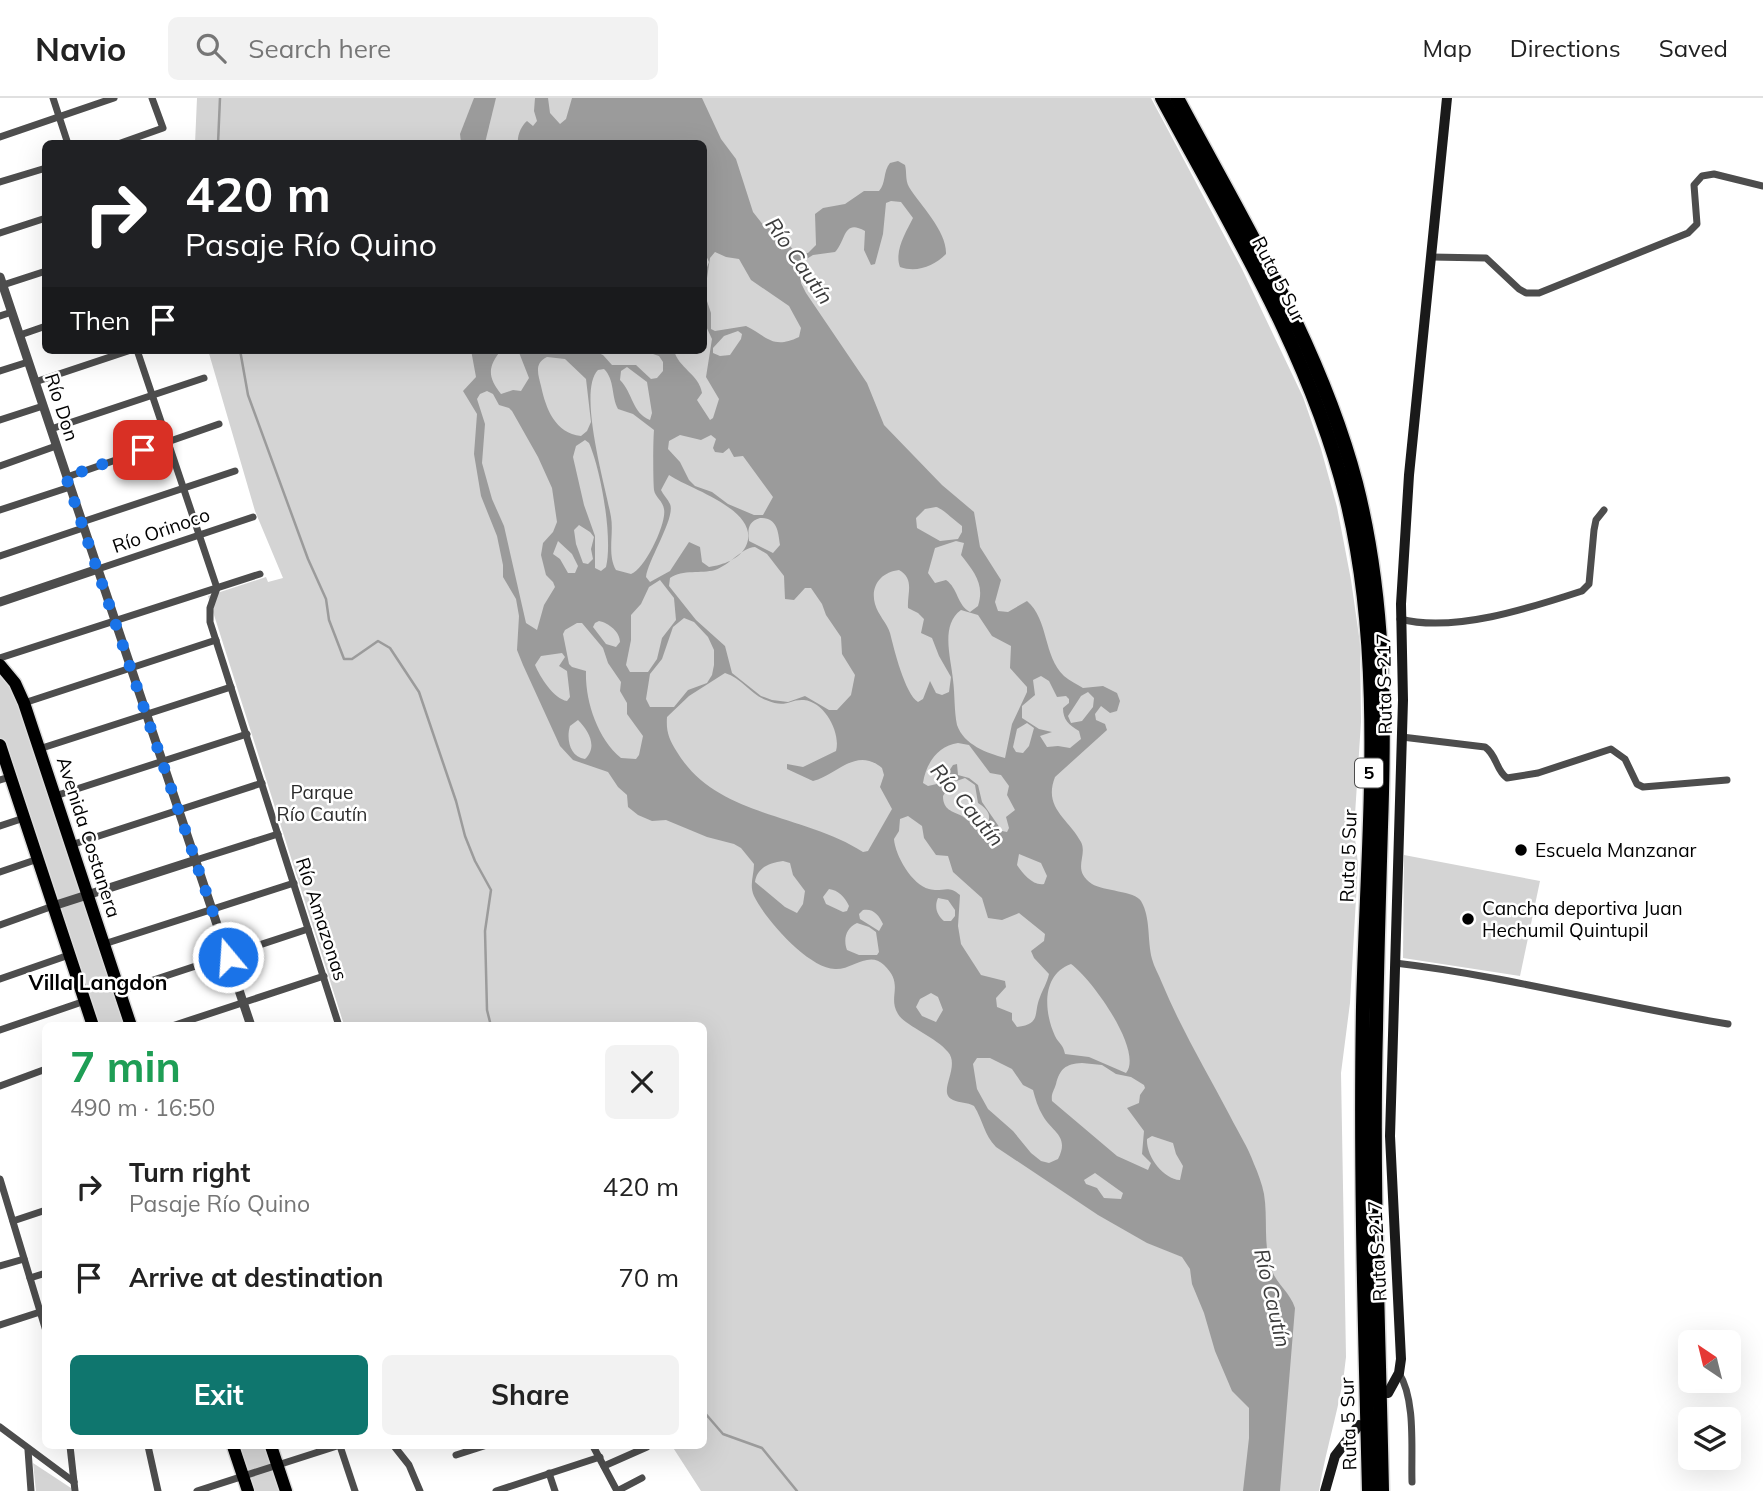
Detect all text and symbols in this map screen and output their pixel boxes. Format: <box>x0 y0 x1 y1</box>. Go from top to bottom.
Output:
search box <box>168 17 658 80</box>
text: Navio <box>35 28 126 69</box>
icon: search <box>192 29 230 67</box>
text: Search here <box>248 32 391 65</box>
text: Map <box>1422 33 1472 63</box>
text: Directions <box>1510 33 1621 63</box>
text: Saved <box>1659 33 1728 63</box>
text: 420 m <box>185 163 331 224</box>
icon: right <box>70 168 161 259</box>
water label: Río Cautín <box>760 212 839 309</box>
text: Pasaje Río Quino <box>185 224 437 264</box>
street label: Ruta 5 Sur <box>1247 232 1311 326</box>
icon: arrive <box>144 301 182 339</box>
text: Then <box>70 304 130 337</box>
street label: Río Don <box>40 370 84 444</box>
pin <box>113 420 173 480</box>
icon: arrive <box>124 431 162 469</box>
street label: Río Orinoco <box>109 502 213 558</box>
street label: Ruta S-217 <box>1371 633 1397 735</box>
street label: Avenida Costanera <box>52 754 126 920</box>
water label: Río Cautín <box>926 758 1010 851</box>
road number: 5 <box>1355 758 1383 788</box>
park label: Parque Río Cautín <box>277 780 367 826</box>
street label: Ruta 5 Sur <box>1334 809 1362 903</box>
place label: Escuela Manzanar <box>1535 838 1697 862</box>
marker: Escuela Manzanar <box>1513 842 1529 858</box>
street label: Río Amazonas <box>291 854 353 984</box>
place label: Cancha deportiva Juan Hechumil Quintupil <box>1482 896 1683 942</box>
marker: Cancha deportiva Juan Hechumil Quintupil <box>1460 911 1476 927</box>
position arrow <box>191 920 265 994</box>
district label: Villa Langdon <box>28 969 167 995</box>
text: 7 min <box>70 1040 181 1093</box>
button: close <box>605 1045 679 1119</box>
text: 490 m · 16:50 <box>70 1093 215 1122</box>
text: Turn right <box>129 1156 250 1189</box>
icon: right <box>70 1168 108 1206</box>
text: 420 m <box>603 1170 679 1203</box>
text: Pasaje Río Quino <box>129 1189 310 1218</box>
street label: Ruta S-217 <box>1362 1200 1392 1302</box>
water label: Río Cautín <box>1249 1246 1297 1350</box>
icon: arrive <box>70 1259 108 1297</box>
text: Arrive at destination <box>129 1261 384 1294</box>
text: 70 m <box>618 1261 679 1294</box>
north arrow <box>1678 1330 1741 1393</box>
map controls <box>1678 1330 1741 1470</box>
button: Exit <box>70 1355 368 1435</box>
button: Share <box>382 1355 679 1435</box>
street label: Ruta 5 Sur <box>1334 1377 1362 1471</box>
button: layers <box>1678 1407 1741 1470</box>

